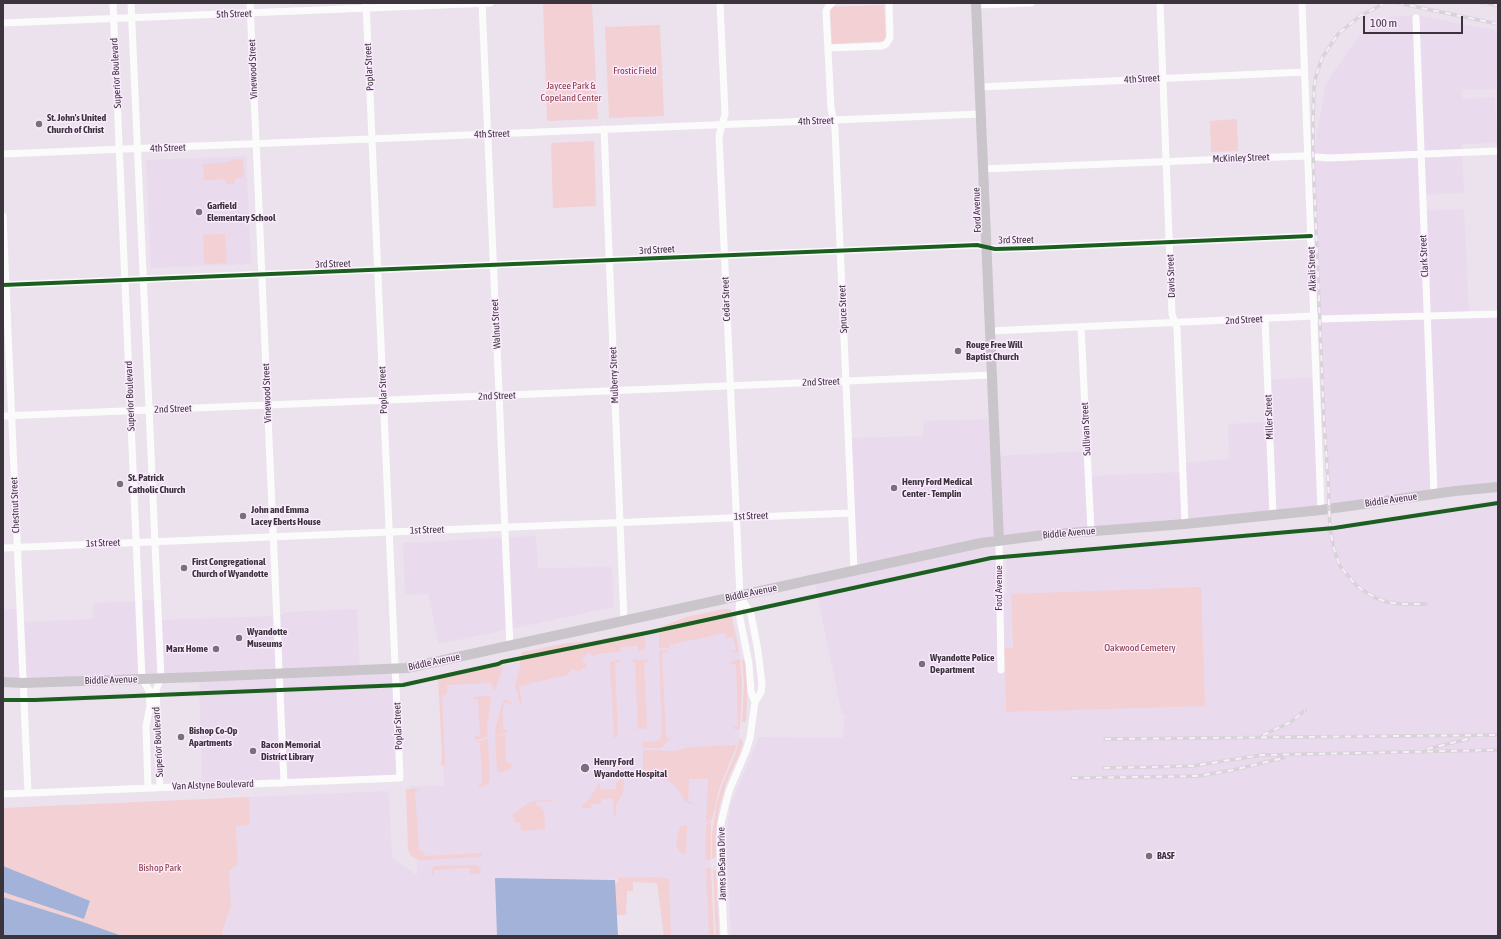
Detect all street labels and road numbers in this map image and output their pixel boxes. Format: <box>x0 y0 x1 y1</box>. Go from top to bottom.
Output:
street label: 5th Street <box>216 7 252 21</box>
street label: Superior Boulevard <box>108 38 124 108</box>
street label: Vinewood Street <box>246 39 260 99</box>
street label: Poplar Street <box>362 43 376 91</box>
street label: 4th Street <box>1124 72 1160 86</box>
street label: 4th Street <box>798 114 834 128</box>
street label: 4th Street <box>474 127 510 141</box>
street label: 4th Street <box>150 141 186 155</box>
street label: McKinley Street <box>1212 151 1270 165</box>
street label: Ford Avenue <box>970 187 984 233</box>
street label: 3rd Street <box>998 234 1034 246</box>
street label: Clark Street <box>1417 234 1431 278</box>
street label: 3rd Street <box>639 243 675 257</box>
street label: Alkali Street <box>1305 246 1319 292</box>
street label: Davis Street <box>1164 254 1178 298</box>
street label: 3rd Street <box>315 257 351 271</box>
street label: Cedar Street <box>719 276 733 322</box>
street label: Spruce Street <box>836 285 850 333</box>
street label: Walnut Street <box>489 299 503 349</box>
street label: 2nd Street <box>1225 313 1263 327</box>
street label: Mulberry Street <box>607 346 621 404</box>
street label: Superior Boulevard <box>123 361 137 431</box>
street label: Vinewood Street <box>260 363 274 423</box>
street label: Poplar Street <box>376 366 390 414</box>
street label: 2nd Street <box>802 375 840 389</box>
street label: 2nd Street <box>478 389 516 403</box>
street label: Miller Street <box>1262 394 1276 440</box>
street label: 2nd Street <box>154 402 192 416</box>
street label: Sullivan Street <box>1079 402 1093 456</box>
street label: Chestnut Street <box>8 477 22 533</box>
street label: Biddle Avenue <box>1364 490 1418 510</box>
street label: 1st Street <box>734 509 768 523</box>
street label: 1st Street <box>410 523 444 537</box>
street label: Biddle Avenue <box>1042 525 1096 541</box>
street label: 1st Street <box>86 536 120 550</box>
street label: Ford Avenue <box>993 565 1005 611</box>
street label: Biddle Avenue <box>724 582 778 604</box>
street label: Biddle Avenue <box>407 651 461 673</box>
street label: Biddle Avenue <box>84 673 138 687</box>
street label: Poplar Street <box>391 702 405 750</box>
street label: Superior Boulevard <box>150 707 166 777</box>
street label: Van Alstyne Boulevard <box>172 778 254 792</box>
street label: James DeSana Drive <box>715 827 729 901</box>

